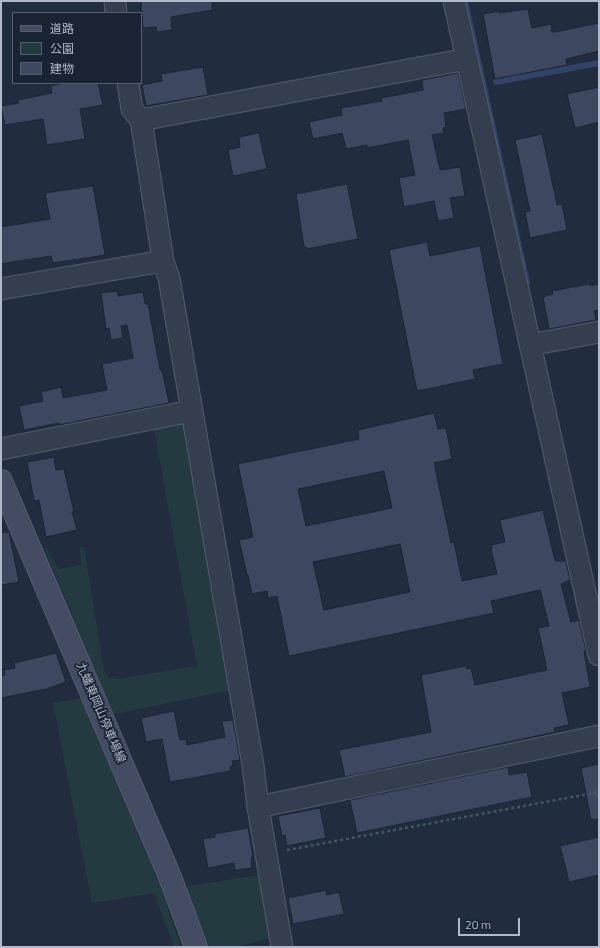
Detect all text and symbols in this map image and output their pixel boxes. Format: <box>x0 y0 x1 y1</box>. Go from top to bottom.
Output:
legend <box>12 12 142 84</box>
text: 道路 <box>50 19 74 38</box>
text: 公園 <box>50 39 74 58</box>
text: 建物 <box>50 59 74 78</box>
street label: 九蟠東岡山停車場線 <box>72 660 128 766</box>
scale bar <box>460 910 522 936</box>
text: 20 m <box>465 915 491 934</box>

